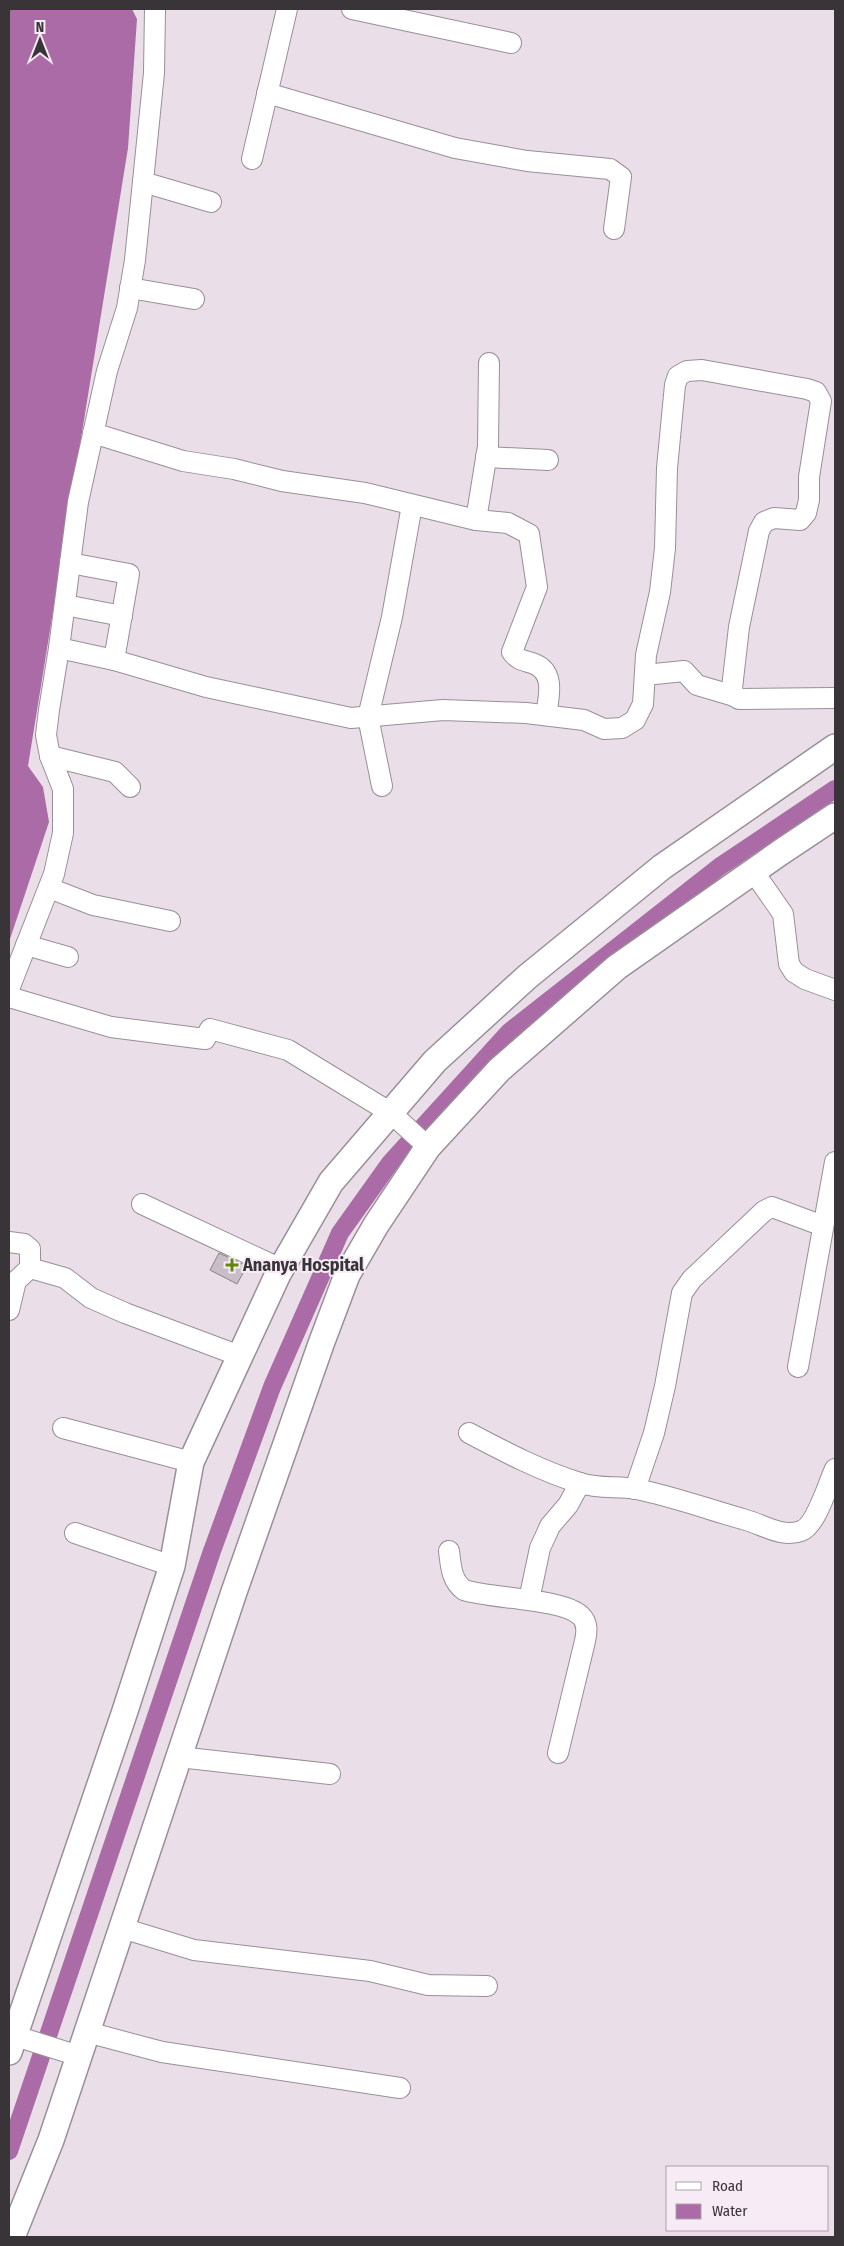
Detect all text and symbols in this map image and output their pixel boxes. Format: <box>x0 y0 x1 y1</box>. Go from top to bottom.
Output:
north arrow <box>15 15 65 65</box>
text: N <box>36 19 44 36</box>
place label: Ananya Hospital <box>242 1254 364 1276</box>
marker: Ananya Hospital <box>225 1258 239 1272</box>
legend <box>666 2166 829 2231</box>
text: Road <box>712 2177 743 2195</box>
text: Water <box>712 2202 748 2220</box>

